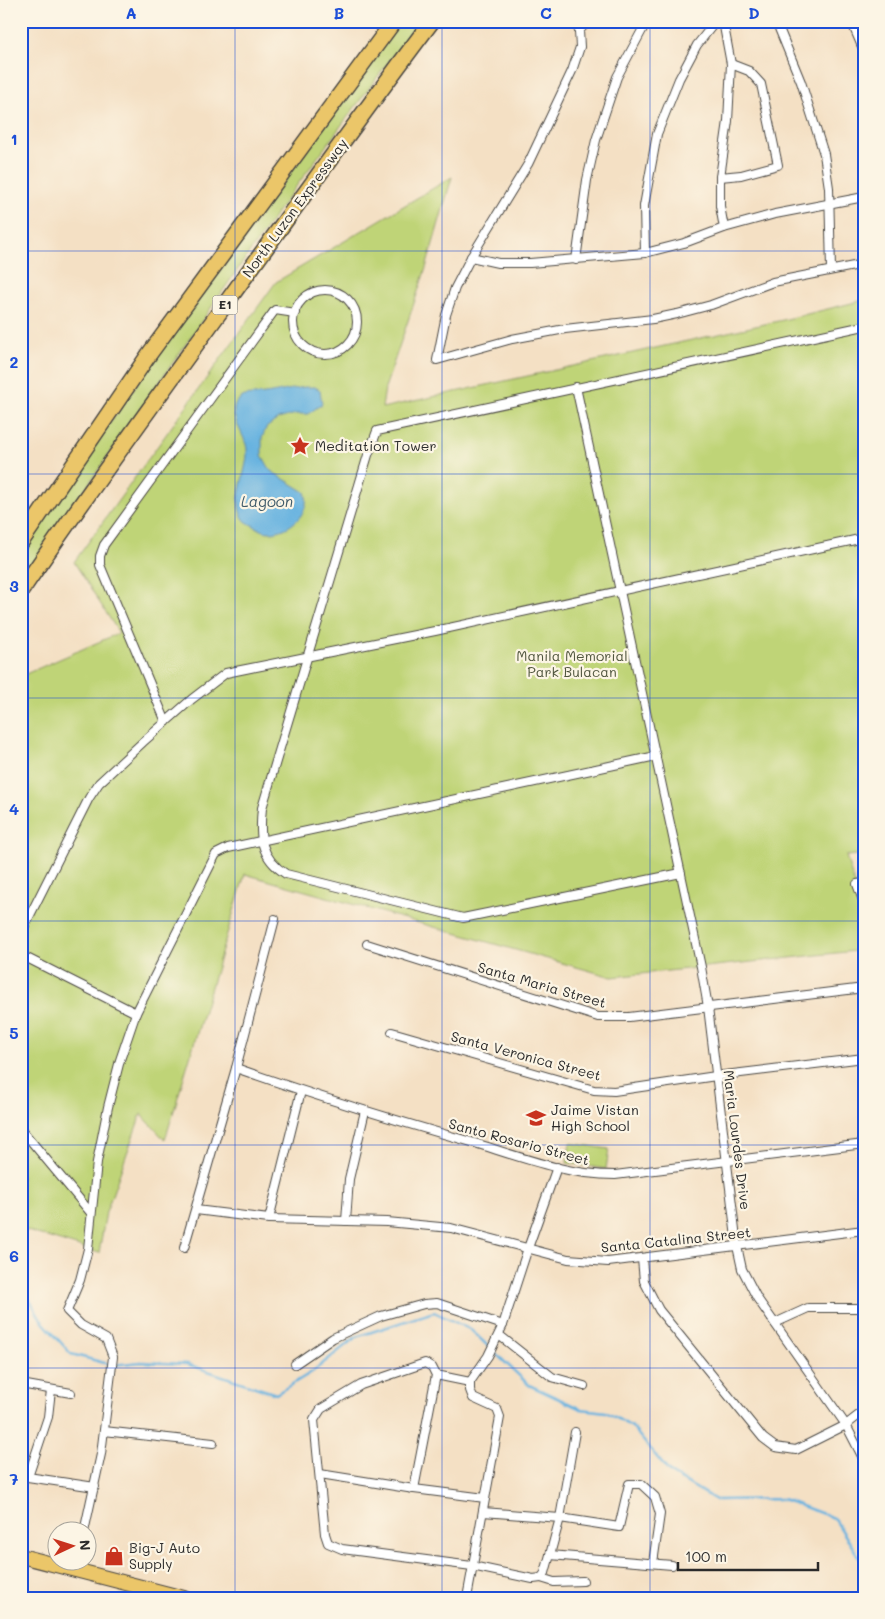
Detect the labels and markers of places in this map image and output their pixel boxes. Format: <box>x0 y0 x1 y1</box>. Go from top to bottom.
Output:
place icon: Meditation Tower <box>289 435 311 457</box>
place label: Meditation Tower <box>315 436 437 455</box>
place label: Jaime Vistan High School <box>551 1100 639 1135</box>
school or university icon: Jaime Vistan High School <box>525 1107 547 1129</box>
place label: Big-J Auto Supply <box>129 1538 200 1573</box>
shop icon: Big-J Auto Supply <box>103 1545 125 1567</box>

